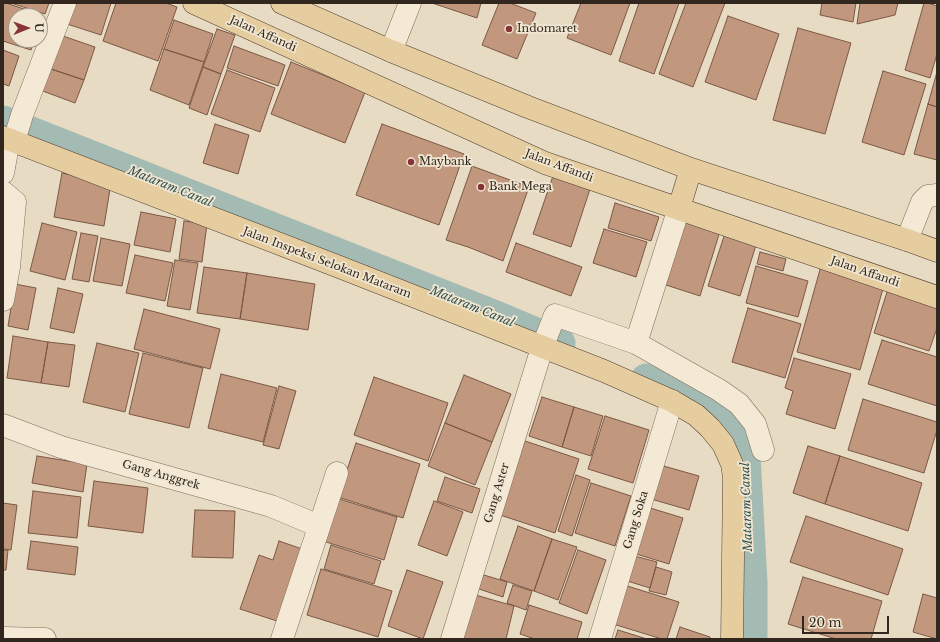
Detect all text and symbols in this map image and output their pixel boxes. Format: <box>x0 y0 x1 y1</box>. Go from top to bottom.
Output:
north arrow <box>8 8 48 48</box>
street label: Jalan Affandi <box>228 13 298 55</box>
place label: Indomaret <box>517 22 577 36</box>
text: U <box>32 23 46 33</box>
marker: Indomaret <box>504 24 514 34</box>
street label: Jalan Affandi <box>523 147 595 185</box>
place label: Maybank <box>419 155 472 169</box>
marker: Maybank <box>406 157 416 167</box>
water label: Mataram Canal <box>126 164 214 210</box>
place label: Bank Mega <box>489 180 552 194</box>
marker: Bank Mega <box>476 182 486 192</box>
street label: Jalan Inspeksi Selokan Mataram <box>241 225 413 301</box>
street label: Jalan Affandi <box>829 254 901 290</box>
water label: Mataram Canal <box>428 284 516 330</box>
street label: Gang Anggrek <box>121 458 201 492</box>
street label: Gang Aster <box>482 461 512 525</box>
water label: Mataram Canal <box>738 462 756 552</box>
street label: Gang Soka <box>621 489 651 551</box>
scale bar <box>804 608 891 634</box>
text: 20 m <box>809 615 841 630</box>

